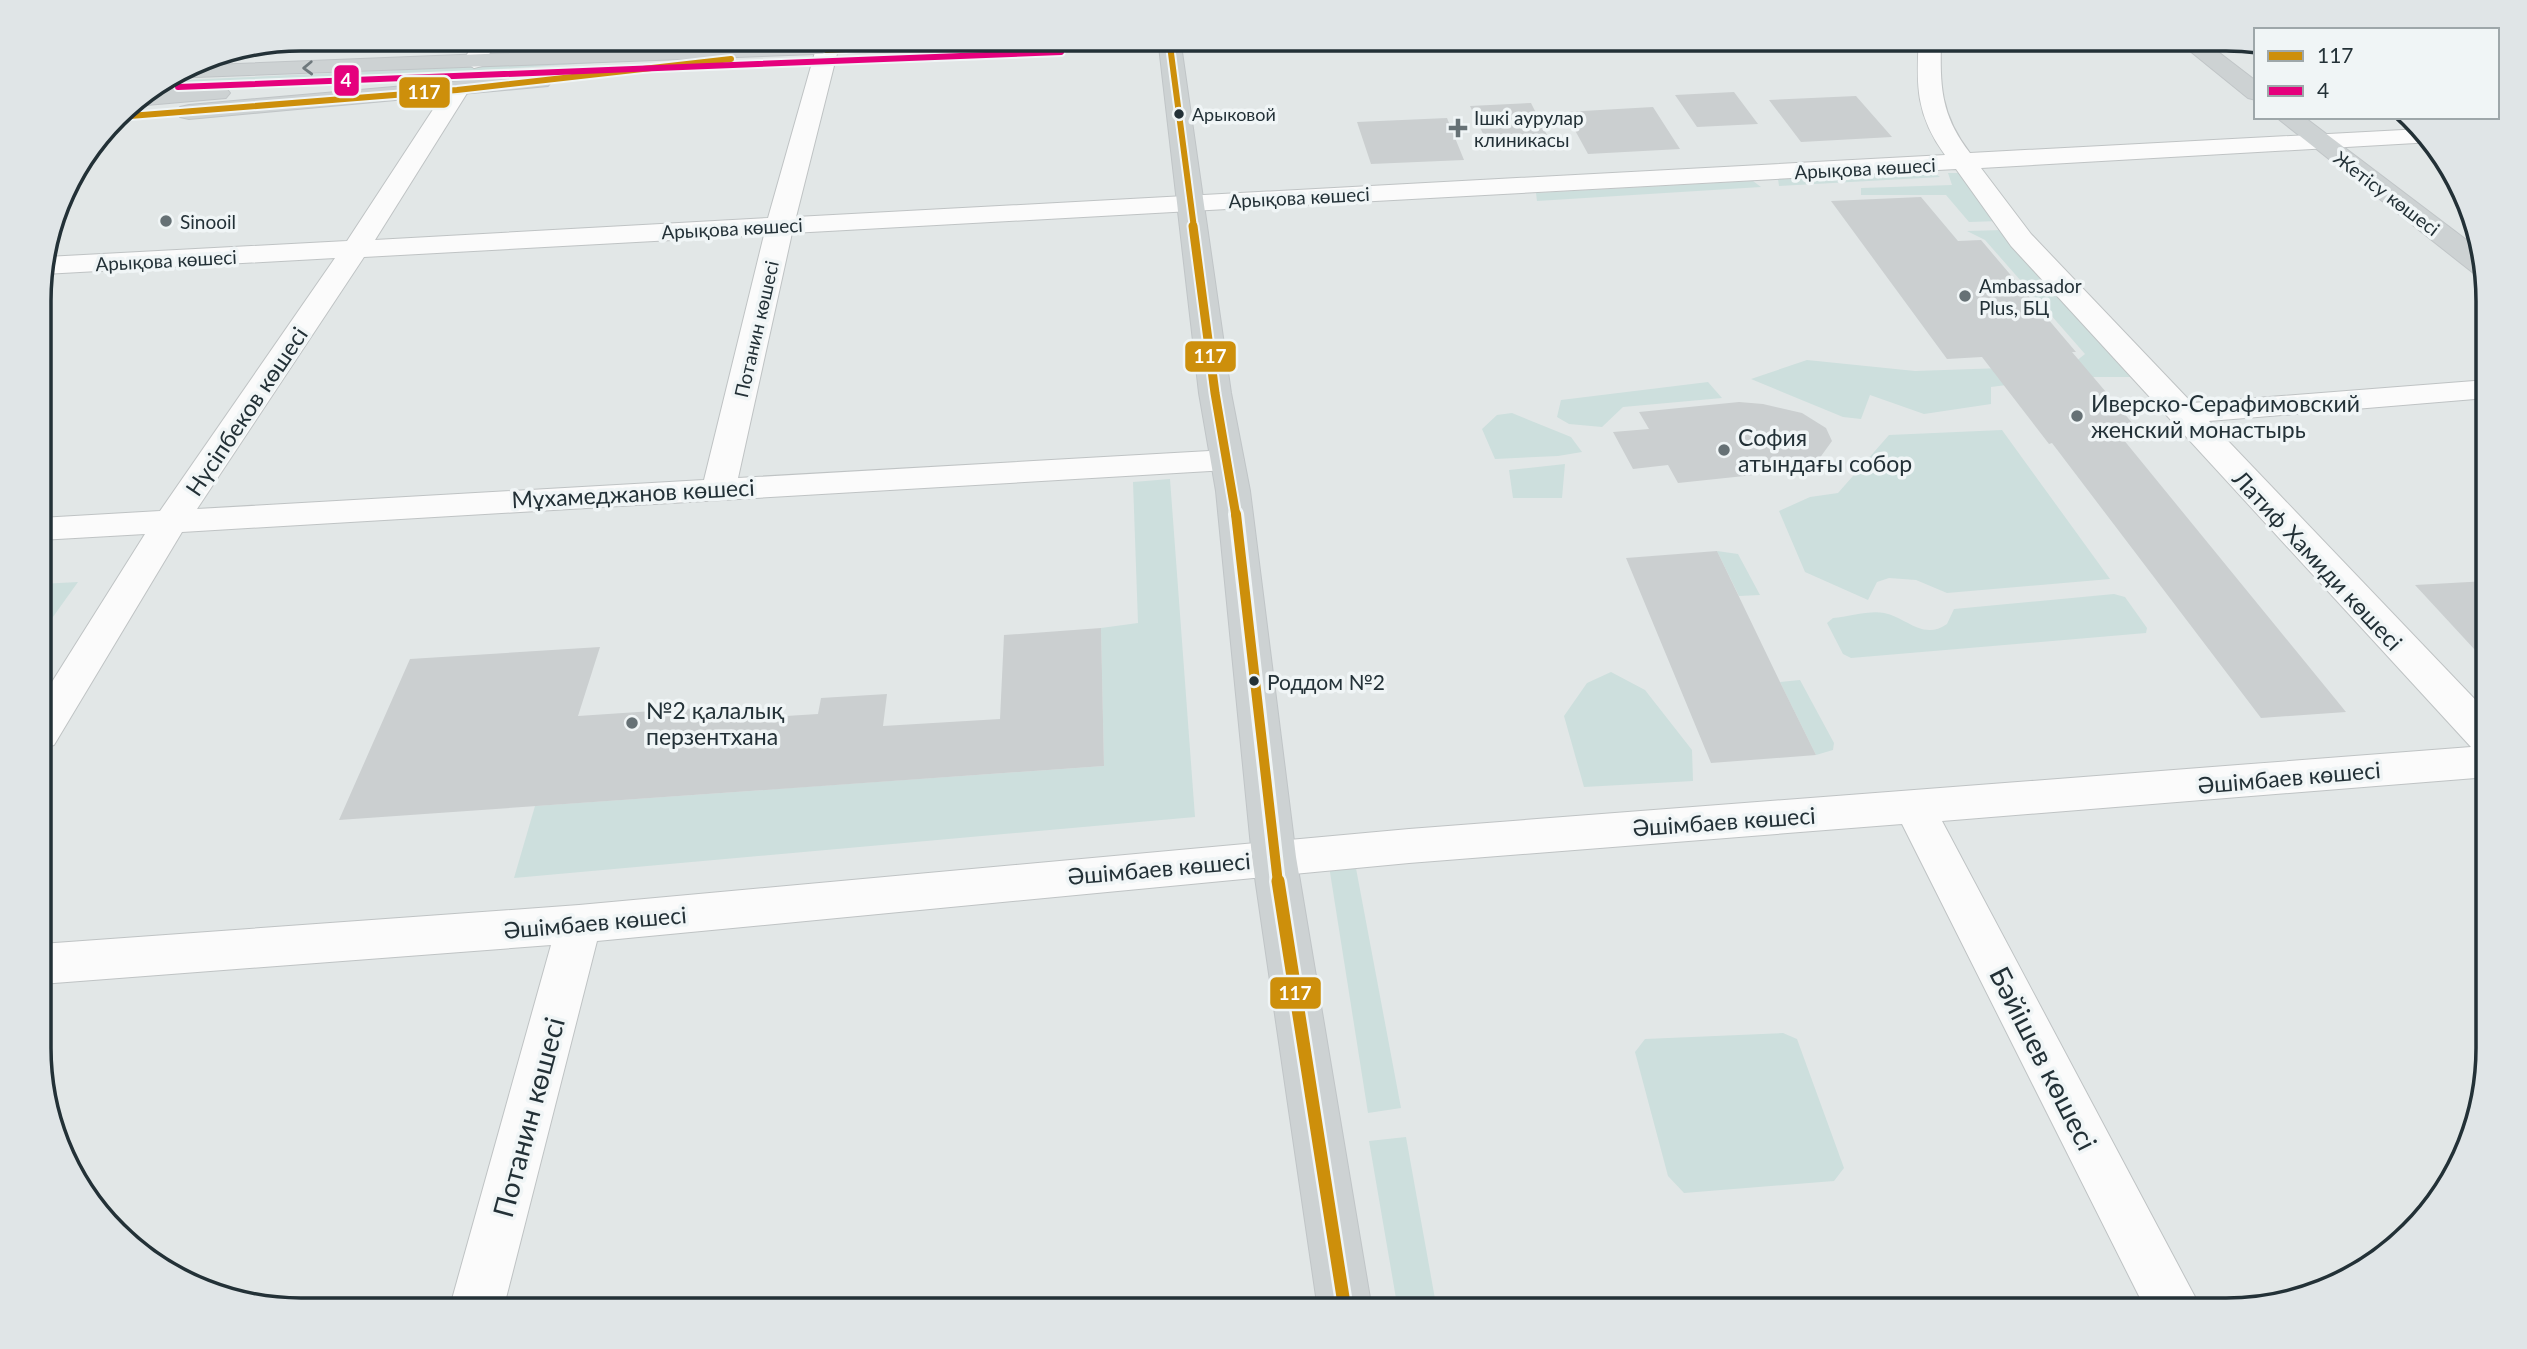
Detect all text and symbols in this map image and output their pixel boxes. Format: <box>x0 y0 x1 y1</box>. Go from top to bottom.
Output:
legend <box>2254 28 2499 119</box>
text: 117 <box>2317 42 2354 67</box>
one-way arrow <box>302 60 313 75</box>
line badge: 4 <box>333 64 360 97</box>
text: 4 <box>340 68 352 91</box>
line badge: 117 <box>398 76 451 109</box>
text: 4 <box>2317 77 2329 102</box>
text: 117 <box>407 80 441 103</box>
place label: Арыковой <box>1192 103 1276 125</box>
place label: Ішкі аурулар клиникасы <box>1474 106 1584 151</box>
marker: Арыковой <box>1172 107 1186 121</box>
marker: Ішкі аурулар клиникасы <box>1448 118 1468 138</box>
street label: Жетісу көшесі <box>2330 146 2444 240</box>
street label: Арықова көшесі <box>1794 153 1936 183</box>
street label: Арықова көшесі <box>1228 182 1370 212</box>
place label: Sinooil <box>180 210 236 233</box>
marker: Sinooil <box>158 213 174 229</box>
street label: Арықова көшесі <box>661 213 803 243</box>
street label: Арықова көшесі <box>95 245 237 275</box>
street label: Потанин көшесі <box>729 258 783 400</box>
place label: Ambassador Plus, БЦ <box>1979 274 2082 319</box>
marker: Ambassador Plus, БЦ <box>1957 288 1973 304</box>
street label: Нүсіпбеков көшесі <box>179 321 313 501</box>
line badge: 117 <box>1184 340 1237 373</box>
text: 117 <box>1193 344 1227 367</box>
place label: Иверско-Серафимовский женский монастырь <box>2091 389 2360 443</box>
marker: Иверско-Серафимовский женский монастырь <box>2069 408 2085 424</box>
place label: София атындағы собор <box>1738 423 1912 477</box>
marker: София атындағы собор <box>1716 442 1732 458</box>
street label: Латиф Хамиди көшесі <box>2227 464 2409 656</box>
street label: Мұхамеджанов көшесі <box>511 473 755 513</box>
place label: Роддом №2 <box>1267 669 1385 694</box>
marker: Роддом №2 <box>1247 674 1261 688</box>
place label: №2 қалалық перзентхана <box>646 696 784 750</box>
marker: №2 қалалық перзентхана <box>624 715 640 731</box>
street label: Әшімбаев көшесі <box>2196 755 2382 799</box>
street label: Әшімбаев көшесі <box>1632 801 1816 841</box>
street label: Әшімбаев көшесі <box>1066 846 1252 890</box>
street label: Әшімбаев көшесі <box>502 900 688 944</box>
street label: Бәйішев көшесі <box>1983 961 2105 1155</box>
line badge: 117 <box>1269 976 1322 1010</box>
text: 117 <box>1278 981 1312 1004</box>
street label: Потанин көшесі <box>485 1013 571 1221</box>

